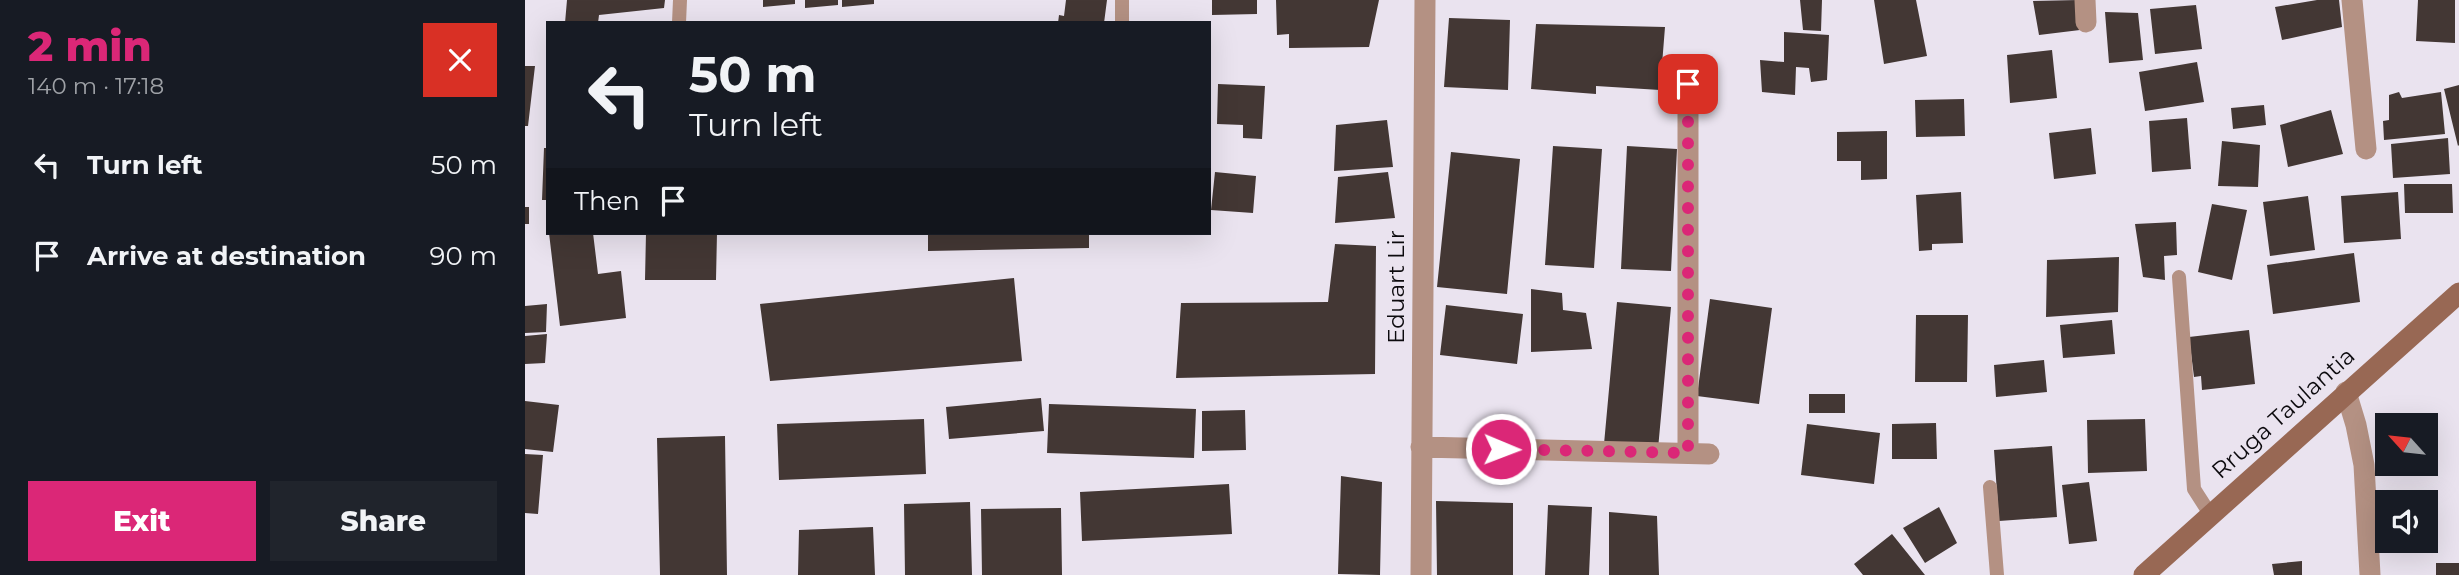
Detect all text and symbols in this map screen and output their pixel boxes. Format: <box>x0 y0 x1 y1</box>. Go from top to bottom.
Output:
text: 2 min <box>28 20 152 72</box>
button: close <box>423 23 497 97</box>
text: 50 m <box>689 45 817 104</box>
icon: left <box>574 49 665 140</box>
pin <box>1658 54 1718 114</box>
icon: arrive <box>1669 65 1707 103</box>
text: 140 m · 17:18 <box>28 72 164 100</box>
text: Turn left <box>689 105 823 144</box>
icon: left <box>28 146 66 184</box>
text: Turn left <box>87 149 203 181</box>
text: 50 m <box>431 149 497 181</box>
icon: arrive <box>654 182 692 220</box>
text: Then <box>574 185 640 217</box>
street label: Eduart Lir <box>1382 230 1410 344</box>
icon: arrive <box>28 237 66 275</box>
text: Arrive at destination <box>87 240 366 272</box>
text: 90 m <box>430 240 497 272</box>
street label: Rruga Taulantia <box>2206 341 2360 485</box>
position arrow <box>1464 412 1538 486</box>
north arrow <box>2375 413 2438 476</box>
map controls <box>2375 413 2438 553</box>
button: Exit <box>28 481 256 561</box>
button: Share <box>270 481 497 561</box>
button: sound <box>2375 490 2438 553</box>

